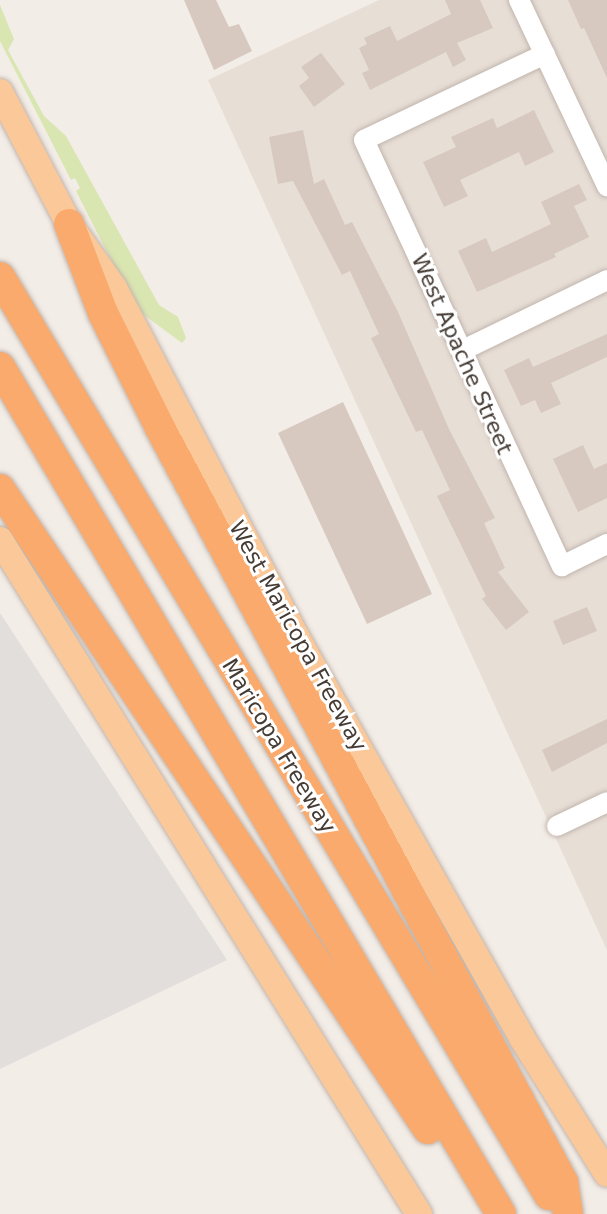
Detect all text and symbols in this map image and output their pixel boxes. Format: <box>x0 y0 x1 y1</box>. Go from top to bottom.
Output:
street label: West Apache Street <box>406 250 518 458</box>
street label: West Maricopa Freeway <box>223 516 373 756</box>
street label: Maricopa Freeway <box>216 654 342 838</box>

